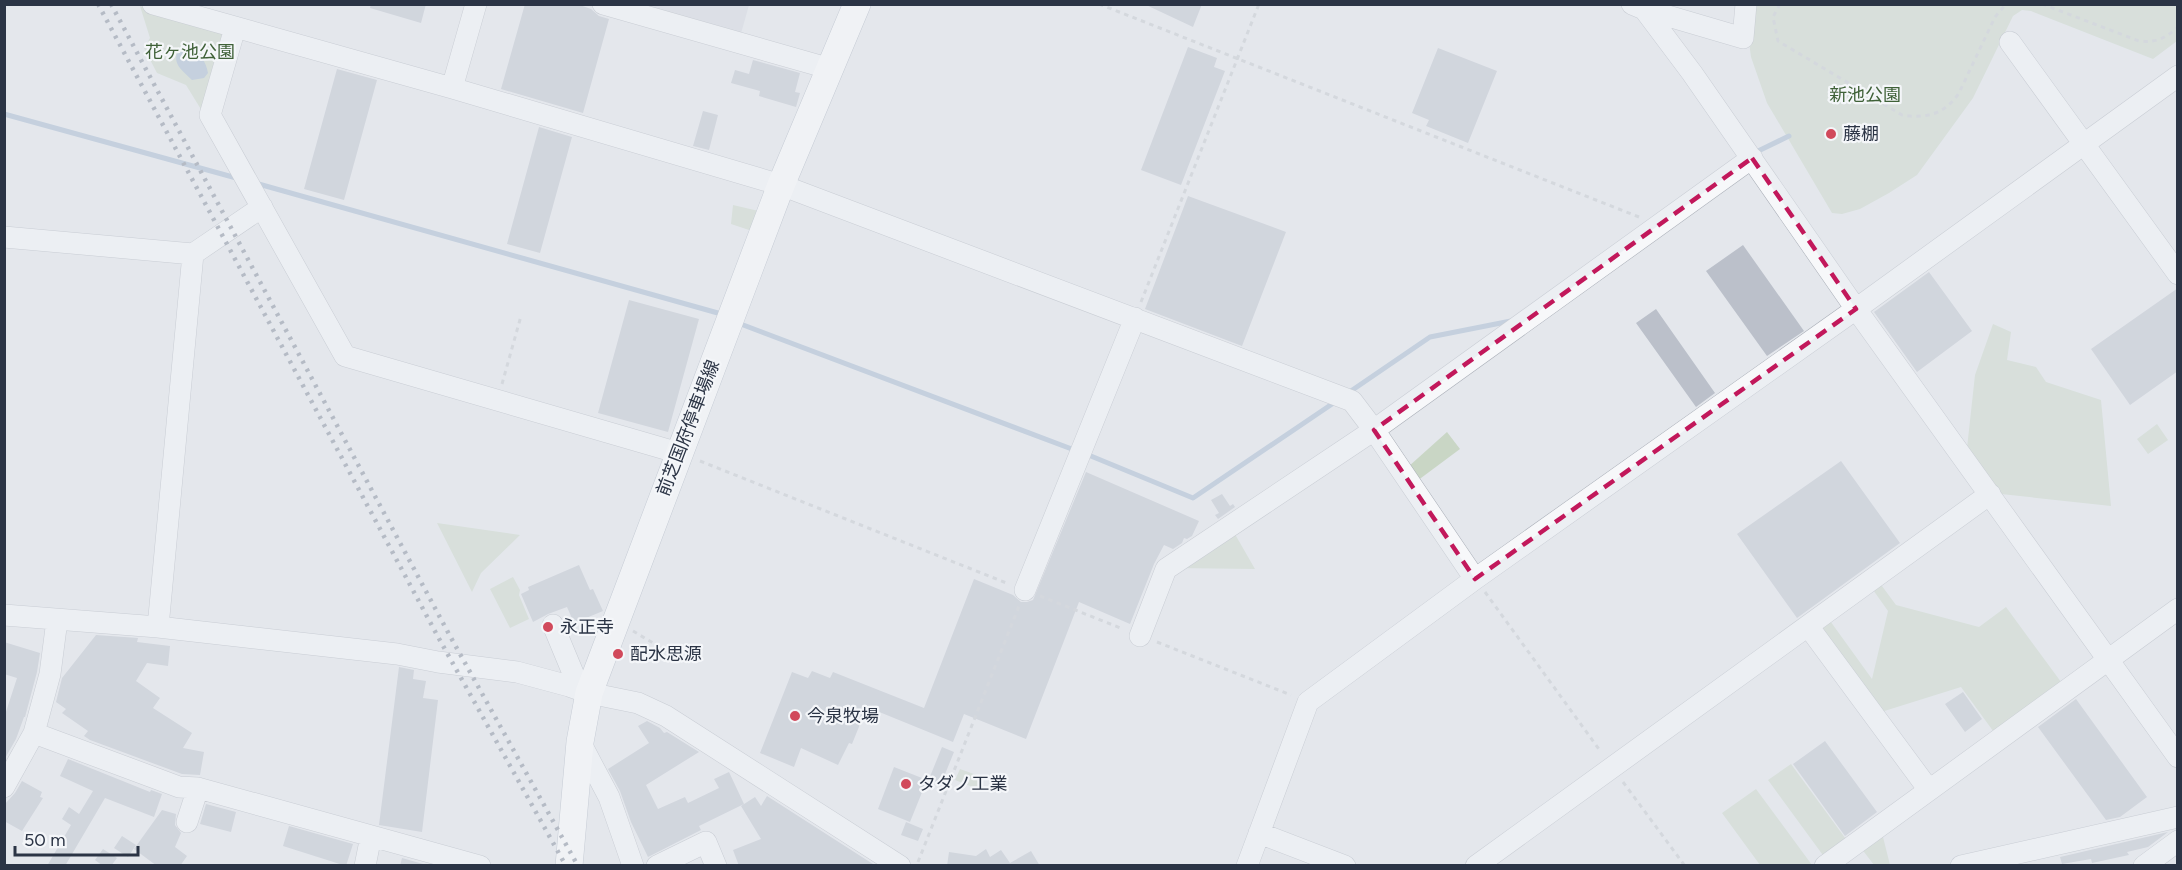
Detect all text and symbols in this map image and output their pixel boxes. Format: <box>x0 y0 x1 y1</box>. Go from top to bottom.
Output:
park label: 花ヶ池公園 <box>145 41 235 63</box>
park label: 新池公園 <box>1829 84 1901 106</box>
place label: 藤棚 <box>1843 123 1879 145</box>
marker: 藤棚 <box>1824 127 1838 141</box>
street label: 前芝国府停車場線 <box>652 357 724 499</box>
place label: 永正寺 <box>560 616 614 638</box>
marker: 永正寺 <box>541 620 555 634</box>
place label: 配水思源 <box>630 643 702 665</box>
marker: 配水思源 <box>611 647 625 661</box>
place label: 今泉牧場 <box>807 705 879 727</box>
marker: 今泉牧場 <box>788 709 802 723</box>
place label: タダノ工業 <box>918 773 1007 795</box>
marker: タダノ工業 <box>899 777 913 791</box>
scale bar <box>15 819 138 857</box>
text: 50 m <box>24 829 66 851</box>

